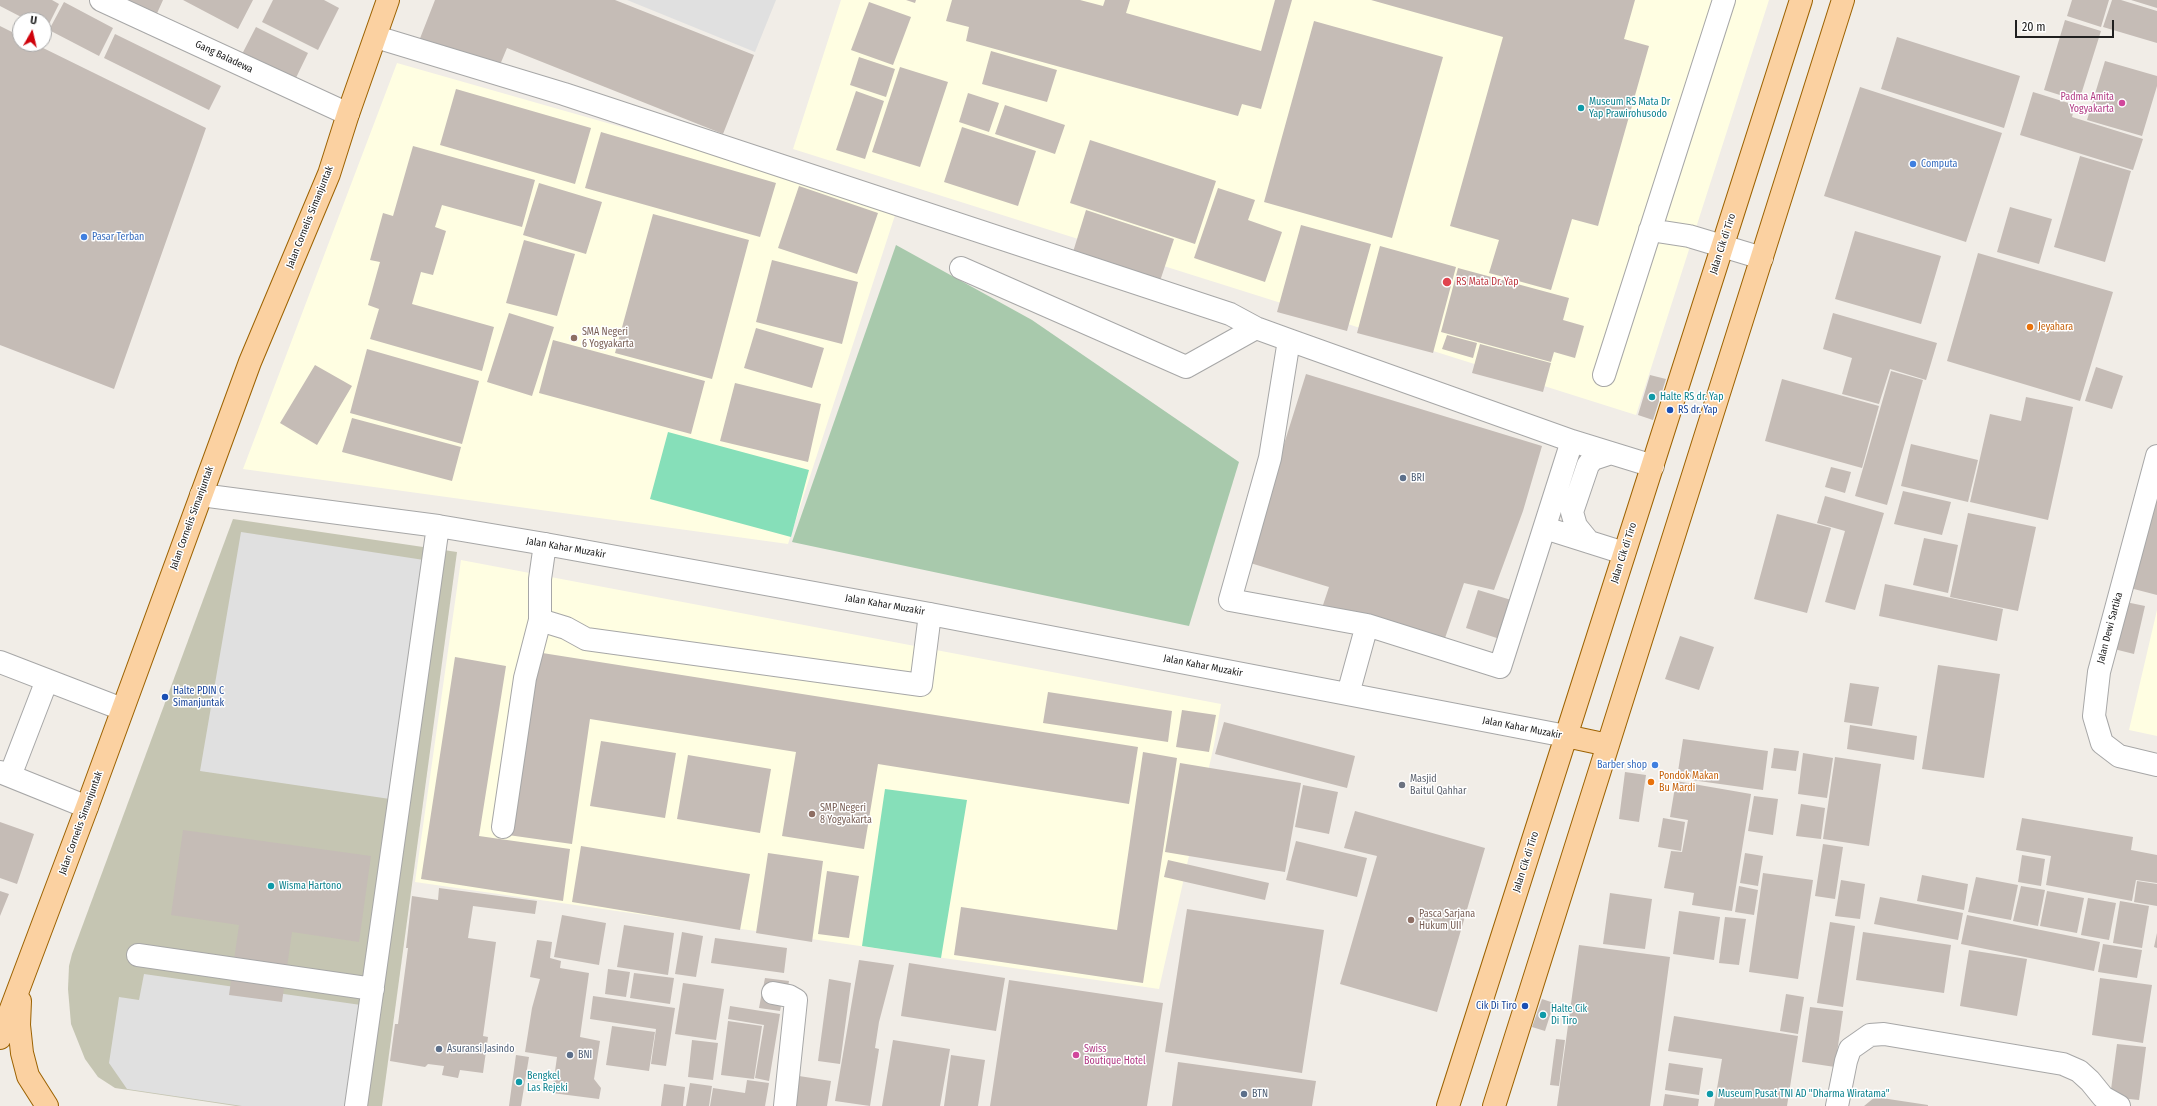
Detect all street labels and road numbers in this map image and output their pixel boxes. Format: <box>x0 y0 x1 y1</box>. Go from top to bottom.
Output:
street label: Gang Baladewa <box>193 38 255 76</box>
street label: Jalan Cornelis Simanjuntak <box>284 164 336 270</box>
street label: Jalan Cik di Tiro <box>1708 212 1738 276</box>
street label: Jalan Cornelis Simanjuntak <box>168 465 216 571</box>
street label: Jalan Cik di Tiro <box>1609 521 1639 585</box>
street label: Jalan Kahar Muzakir <box>525 535 607 561</box>
street label: Jalan Dewi Sartika <box>2095 591 2125 665</box>
street label: Jalan Kahar Muzakir <box>844 592 926 618</box>
street label: Jalan Kahar Muzakir <box>1162 652 1244 680</box>
street label: Jalan Kahar Muzakir <box>1481 714 1563 742</box>
street label: Jalan Cornelis Simanjuntak <box>57 770 105 876</box>
street label: Jalan Cik di Tiro <box>1511 830 1541 894</box>

